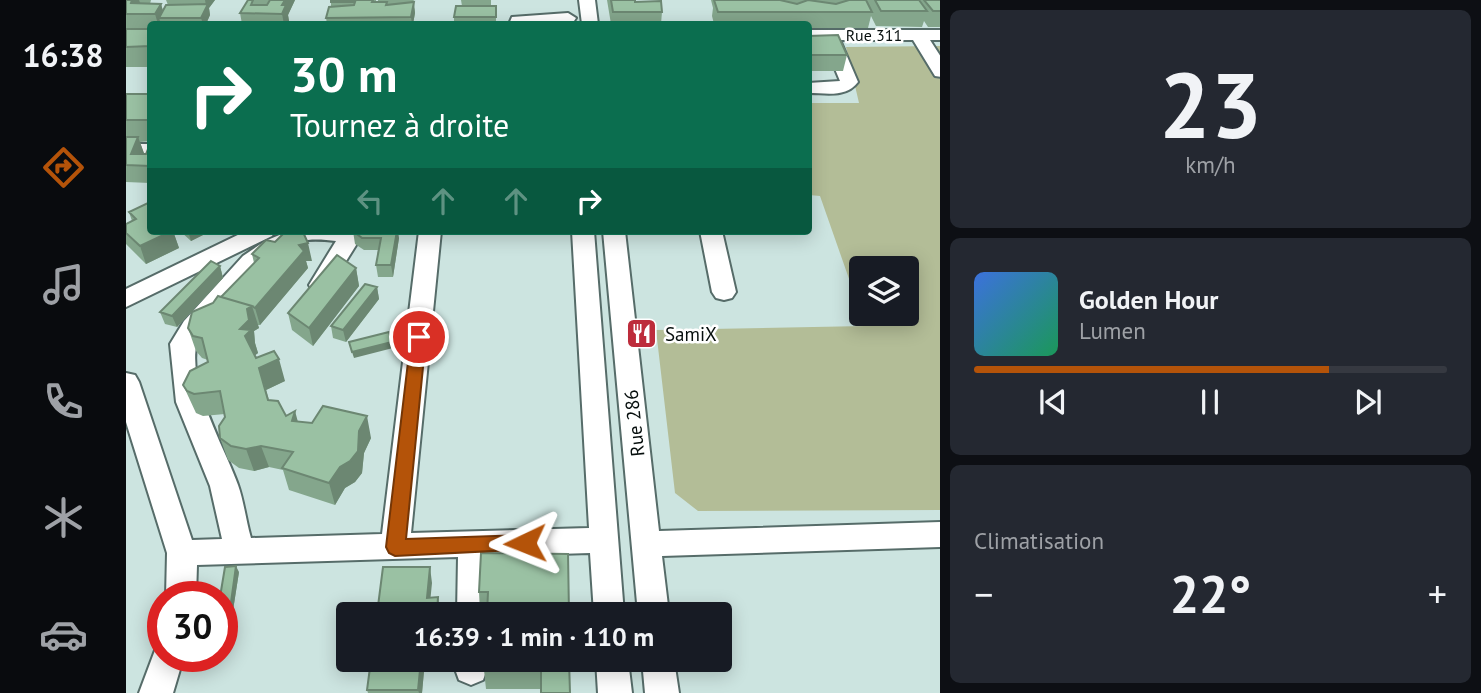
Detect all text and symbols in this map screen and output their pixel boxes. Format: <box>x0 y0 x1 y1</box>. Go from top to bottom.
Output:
street label: Rue 311 <box>846 25 902 45</box>
text: 16:38 <box>22 34 104 76</box>
text: 30 m <box>290 42 397 106</box>
text: 23 <box>1159 45 1262 163</box>
icon: right <box>175 49 266 140</box>
text: Tournez à droite <box>290 104 509 146</box>
icon: directions <box>39 143 88 192</box>
text: km/h <box>1185 150 1236 179</box>
icon: left <box>351 182 389 220</box>
icon: ahead <box>424 182 462 220</box>
icon: ahead <box>497 182 535 220</box>
icon: right <box>570 182 608 220</box>
map controls <box>849 256 919 326</box>
button: layers <box>849 256 919 326</box>
icon: music <box>39 260 88 309</box>
text: Golden Hour <box>1079 283 1218 316</box>
pin <box>389 307 449 367</box>
text: Lumen <box>1079 316 1146 345</box>
restaurant icon: SamiX <box>625 317 659 351</box>
icon: arrive <box>400 318 438 356</box>
place label: SamiX <box>665 322 717 346</box>
icon: phone <box>39 377 88 426</box>
icon: previous <box>1034 383 1072 421</box>
icon: pause <box>1191 383 1229 421</box>
icon: next <box>1349 383 1387 421</box>
street label: Rue 286 <box>619 388 649 458</box>
icon: climate <box>39 493 88 542</box>
position arrow <box>488 506 562 580</box>
text: Climatisation <box>974 526 1104 555</box>
text: 22° <box>1170 560 1251 627</box>
text: − <box>974 569 993 618</box>
text: + <box>1428 569 1447 618</box>
speed limit sign: 30 <box>147 581 238 672</box>
icon: car <box>39 610 88 659</box>
text: 16:39 · 1 min · 110 m <box>414 620 654 653</box>

